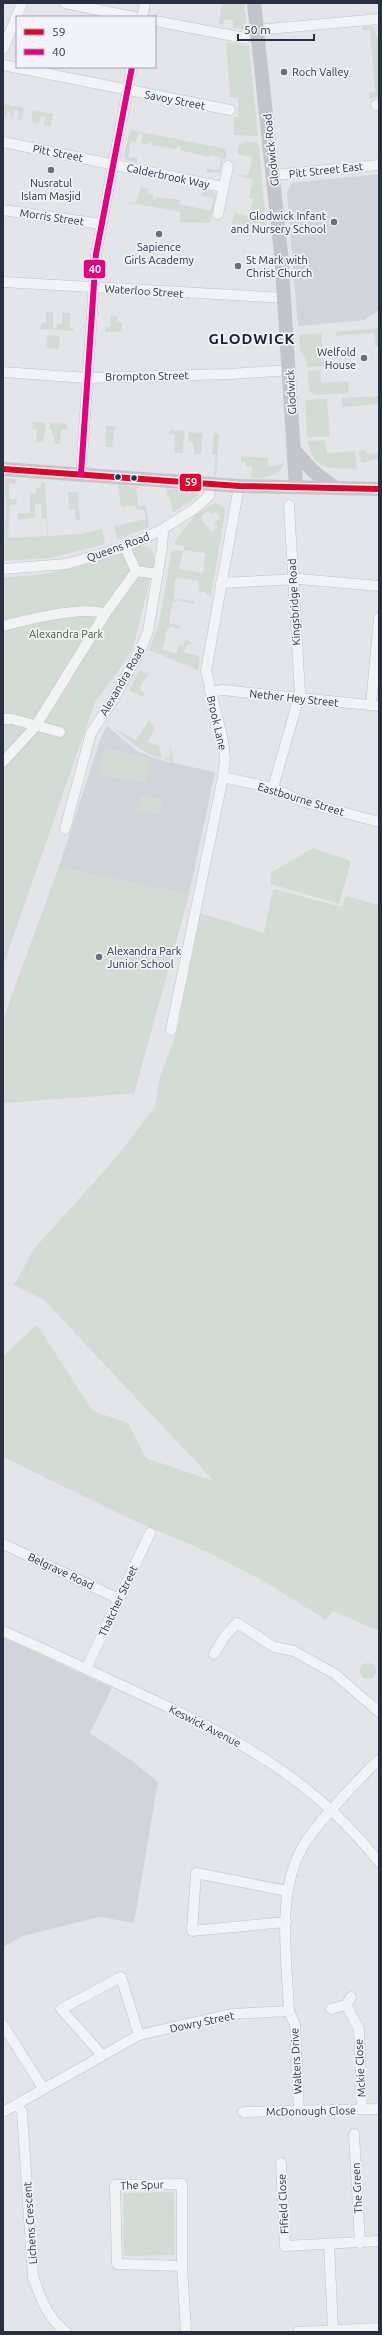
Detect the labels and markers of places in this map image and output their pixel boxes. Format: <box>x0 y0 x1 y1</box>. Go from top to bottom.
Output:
place label: Roch Valley <box>292 66 349 78</box>
marker: Roch Valley <box>279 67 289 77</box>
marker: Nusratul Islam Masjid <box>46 165 56 175</box>
place label: Nusratul Islam Masjid <box>21 177 81 202</box>
place label: Glodwick Infant and Nursery School <box>231 210 327 235</box>
marker: Glodwick Infant and Nursery School <box>329 217 339 227</box>
marker: Sapience Girls Academy <box>154 229 164 239</box>
place label: Sapience Girls Academy <box>124 241 194 266</box>
place label: St Mark with Christ Church <box>246 254 312 279</box>
marker: St Mark with Christ Church <box>233 261 243 271</box>
place label: Welfold House <box>317 346 356 371</box>
marker: Welfold House <box>359 353 369 363</box>
unlabelled marker <box>113 472 123 482</box>
unlabelled marker <box>129 473 139 483</box>
place label: Alexandra Park Junior School <box>107 945 182 970</box>
marker: Alexandra Park Junior School <box>94 952 104 962</box>

